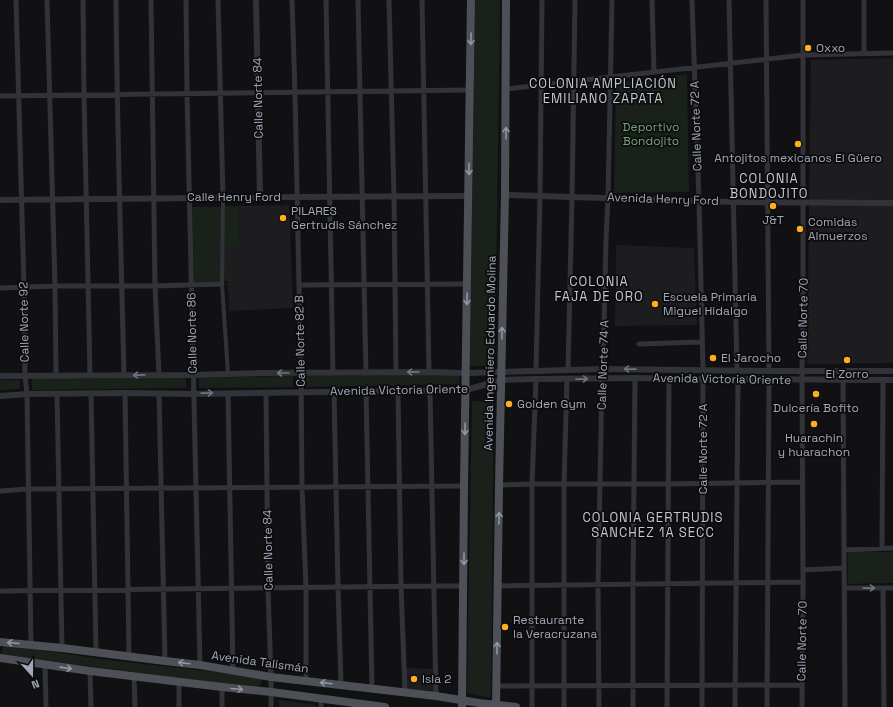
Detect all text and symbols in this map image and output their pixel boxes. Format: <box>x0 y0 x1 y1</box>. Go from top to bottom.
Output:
one-way arrow <box>467 32 474 45</box>
place label: Oxxo <box>816 40 845 56</box>
marker: Oxxo <box>803 43 813 53</box>
street label: Calle Norte 84 <box>249 57 267 139</box>
district label: COLONIA AMPLIACIÓN EMILIANO ZAPATA <box>529 75 677 107</box>
street label: Calle Norte 72 A <box>686 80 706 171</box>
park label: Deportivo Bondojito <box>623 119 679 149</box>
one-way arrow <box>502 127 510 140</box>
marker: Antojitos mexicanos El Güero <box>793 139 803 149</box>
place label: Antojitos mexicanos El Güero <box>714 150 882 166</box>
one-way arrow <box>465 162 473 175</box>
district label: COLONIA BONDOJITO <box>729 170 809 202</box>
street label: Calle Henry Ford <box>187 189 281 205</box>
street label: Avenida Henry Ford <box>607 189 719 209</box>
marker: J&T <box>768 201 778 211</box>
place label: PILARES Gertrudis Sánchez <box>291 203 397 233</box>
place label: J&T <box>762 212 784 228</box>
marker: PILARES Gertrudis Sánchez <box>278 213 288 223</box>
place label: Comidas Almuerzos <box>808 214 867 244</box>
marker: Comidas Almuerzos <box>795 224 805 234</box>
street label: Avenida Ingeniero Eduardo Molina <box>480 255 500 451</box>
district label: COLONIA FAJA DE ORO <box>554 273 644 305</box>
street label: Calle Norte 70 <box>794 278 812 358</box>
street label: Calle Norte 92 <box>15 282 33 362</box>
place label: Escuela Primaria Miguel Hidalgo <box>663 289 757 319</box>
street label: Calle Norte 86 <box>183 292 201 374</box>
one-way arrow <box>463 292 471 305</box>
street label: Calle Norte 82 B <box>291 295 309 387</box>
marker: Escuela Primaria Miguel Hidalgo <box>650 299 660 309</box>
street label: Calle Norte 74 A <box>593 319 613 410</box>
one-way arrow <box>498 327 506 340</box>
place label: El Jarocho <box>721 350 781 366</box>
marker: El Jarocho <box>708 353 718 363</box>
marker: El Zorro <box>842 355 852 365</box>
one-way arrow <box>624 365 637 373</box>
place label: El Zorro <box>825 366 869 382</box>
one-way arrow <box>407 368 420 376</box>
one-way arrow <box>277 369 290 377</box>
street label: Avenida Victoria Oriente <box>653 370 791 388</box>
one-way arrow <box>133 372 146 379</box>
one-way arrow <box>575 375 588 382</box>
street label: Avenida Victoria Oriente <box>330 381 468 399</box>
one-way arrow <box>200 389 213 397</box>
marker: Dulcería Bofito <box>811 389 821 399</box>
place label: Golden Gym <box>517 396 586 412</box>
marker: Golden Gym <box>504 399 514 409</box>
place label: Dulcería Bofito <box>773 400 859 416</box>
street label: Calle Norte 72 A <box>695 403 711 494</box>
marker: Huarachin y huarachon <box>809 419 819 429</box>
one-way arrow <box>461 422 469 435</box>
place label: Huarachin y huarachon <box>778 430 850 460</box>
street label: Calle Norte 84 <box>259 509 277 591</box>
district label: COLONIA GERTRUDIS SANCHEZ 1A SECC <box>583 509 723 541</box>
one-way arrow <box>495 512 503 525</box>
one-way arrow <box>460 552 467 565</box>
one-way arrow <box>862 584 875 592</box>
street label: Calle Norte 70 <box>793 601 811 681</box>
place label: Restaurante la Veracruzana <box>513 612 597 642</box>
marker: Restaurante la Veracruzana <box>500 622 510 632</box>
one-way arrow <box>7 640 20 647</box>
one-way arrow <box>493 642 501 655</box>
street label: Avenida Talismán <box>210 647 310 677</box>
north arrow <box>12 655 52 695</box>
one-way arrow <box>178 659 191 667</box>
one-way arrow <box>59 664 72 672</box>
place label: Isla 2 <box>422 671 451 687</box>
marker: Isla 2 <box>409 674 419 684</box>
text: N <box>30 676 42 692</box>
one-way arrow <box>320 680 333 687</box>
one-way arrow <box>230 685 243 692</box>

